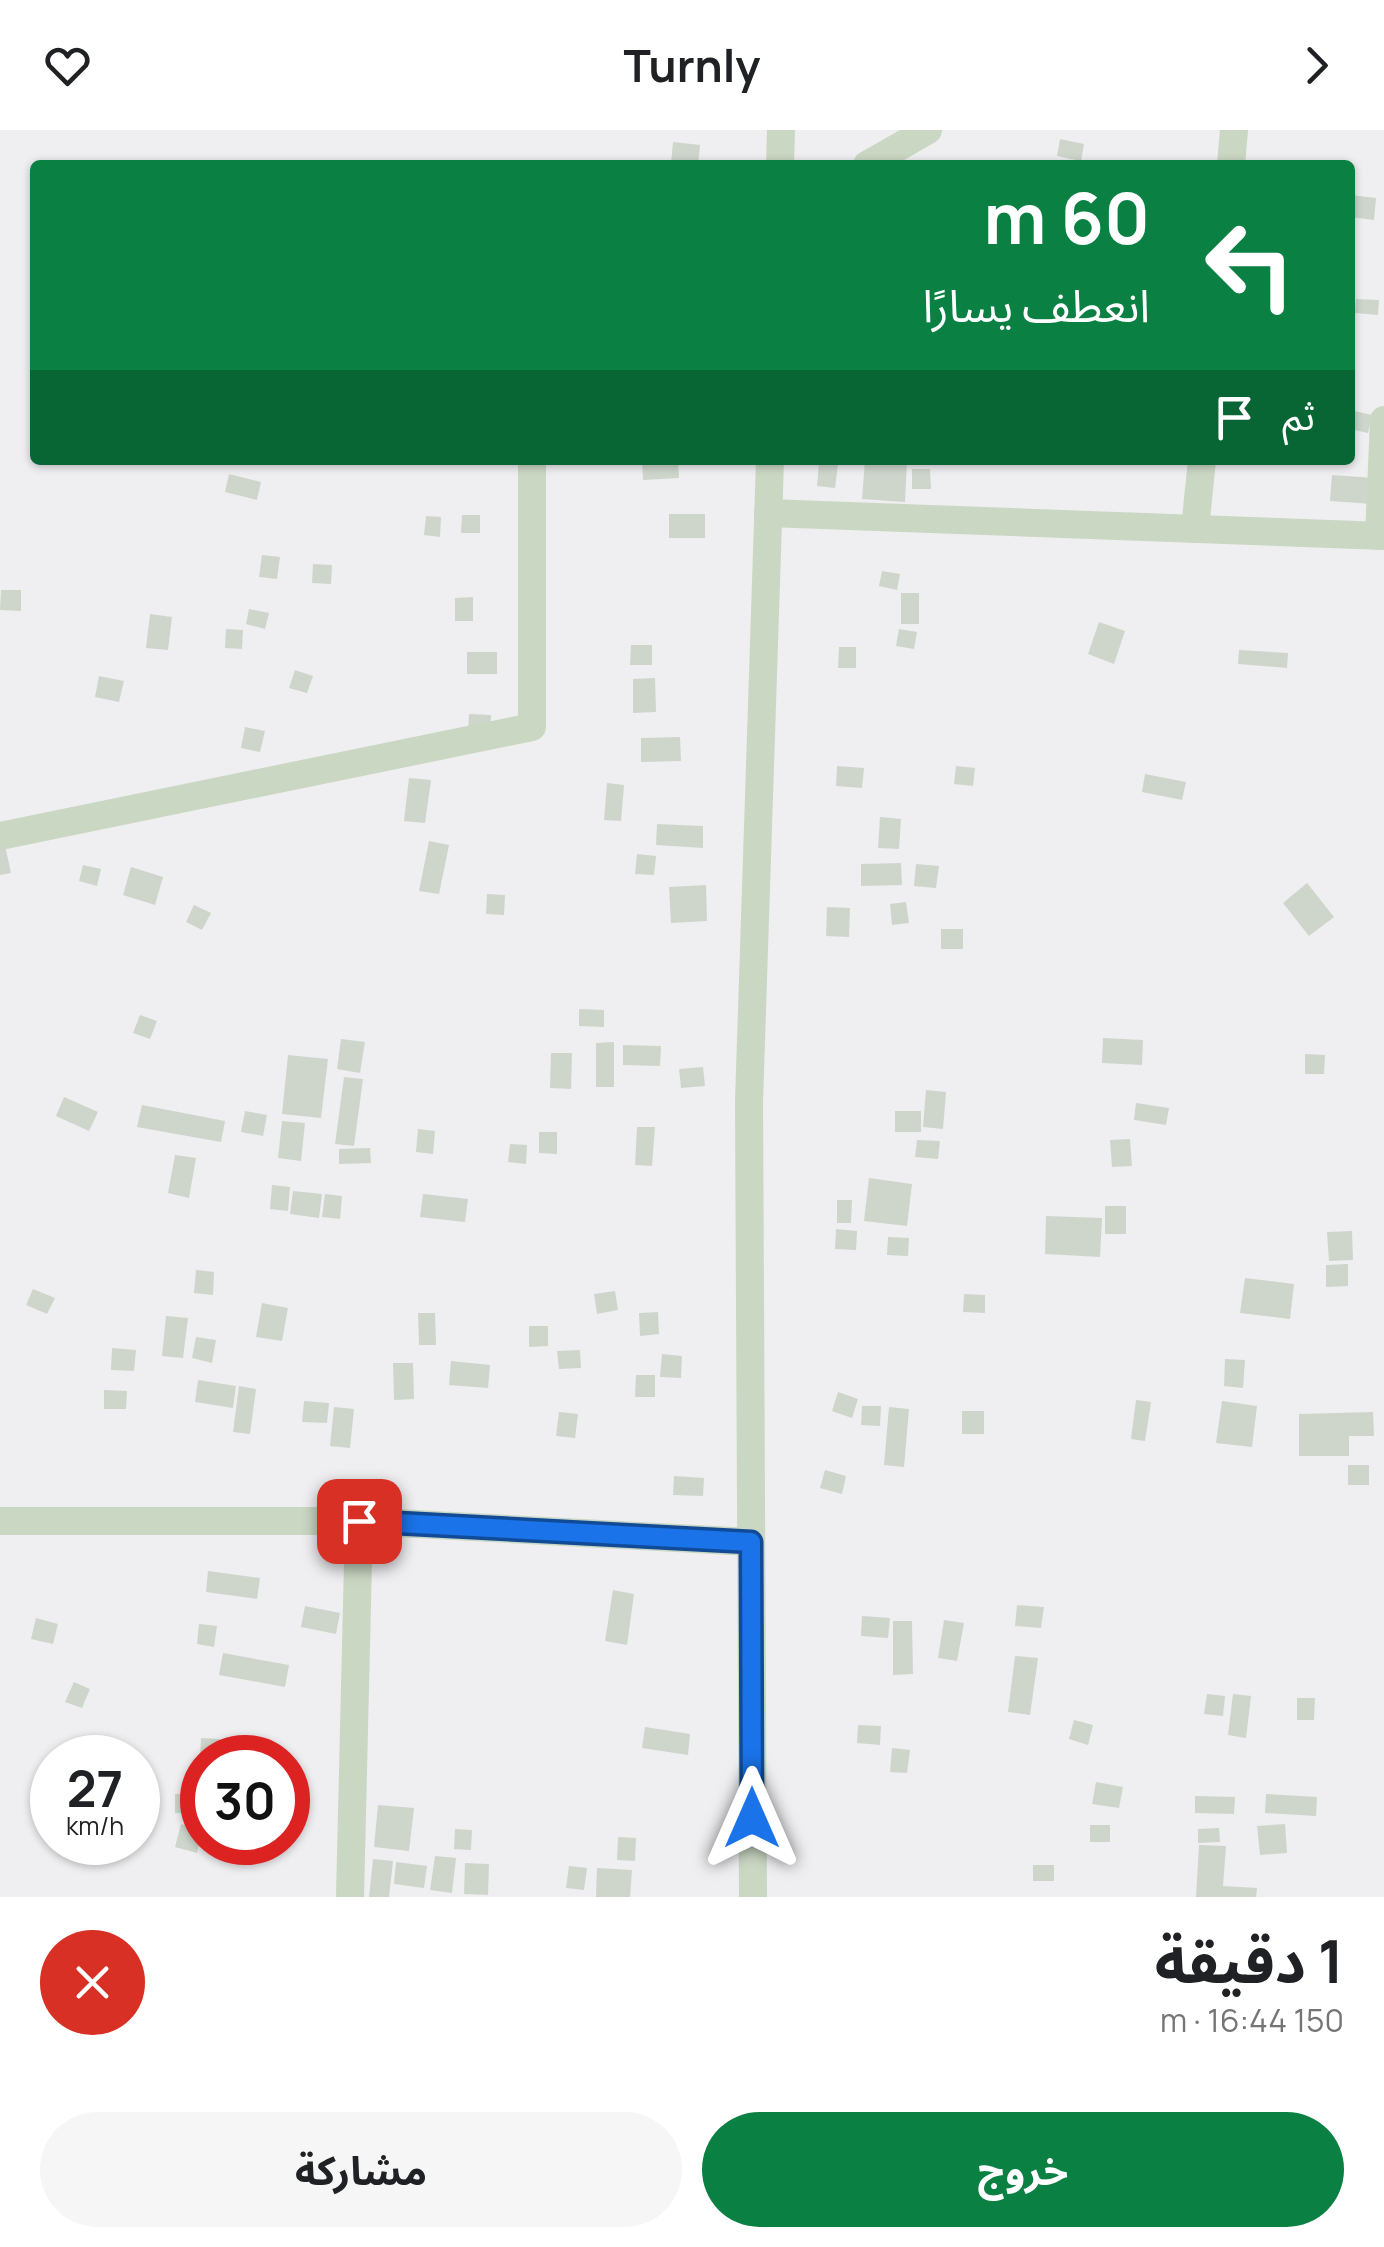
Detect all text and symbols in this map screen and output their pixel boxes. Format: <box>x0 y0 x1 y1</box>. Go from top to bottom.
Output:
text: Turnly <box>623 34 761 96</box>
icon: heart <box>40 38 95 93</box>
icon: forward <box>1289 38 1344 93</box>
text: 60 m <box>983 169 1150 265</box>
icon: left <box>1185 200 1315 330</box>
text: انعطف يسارًا <box>922 274 1150 336</box>
text: ثم <box>1282 389 1315 441</box>
icon: arrive <box>1207 390 1262 445</box>
pin <box>317 1479 402 1564</box>
icon: arrive <box>332 1494 387 1549</box>
speed limit sign: 30 <box>180 1735 310 1865</box>
text: 27 <box>67 1754 123 1822</box>
position arrow <box>700 1766 804 1870</box>
text: km/h <box>66 1808 124 1843</box>
text: 1 دقيقة <box>1155 1919 1344 2001</box>
button: close <box>40 1930 145 2035</box>
text: 150 m · 16:44 <box>1160 1998 1344 2042</box>
button: مشاركة <box>40 2112 682 2227</box>
button: خروج <box>702 2112 1344 2227</box>

